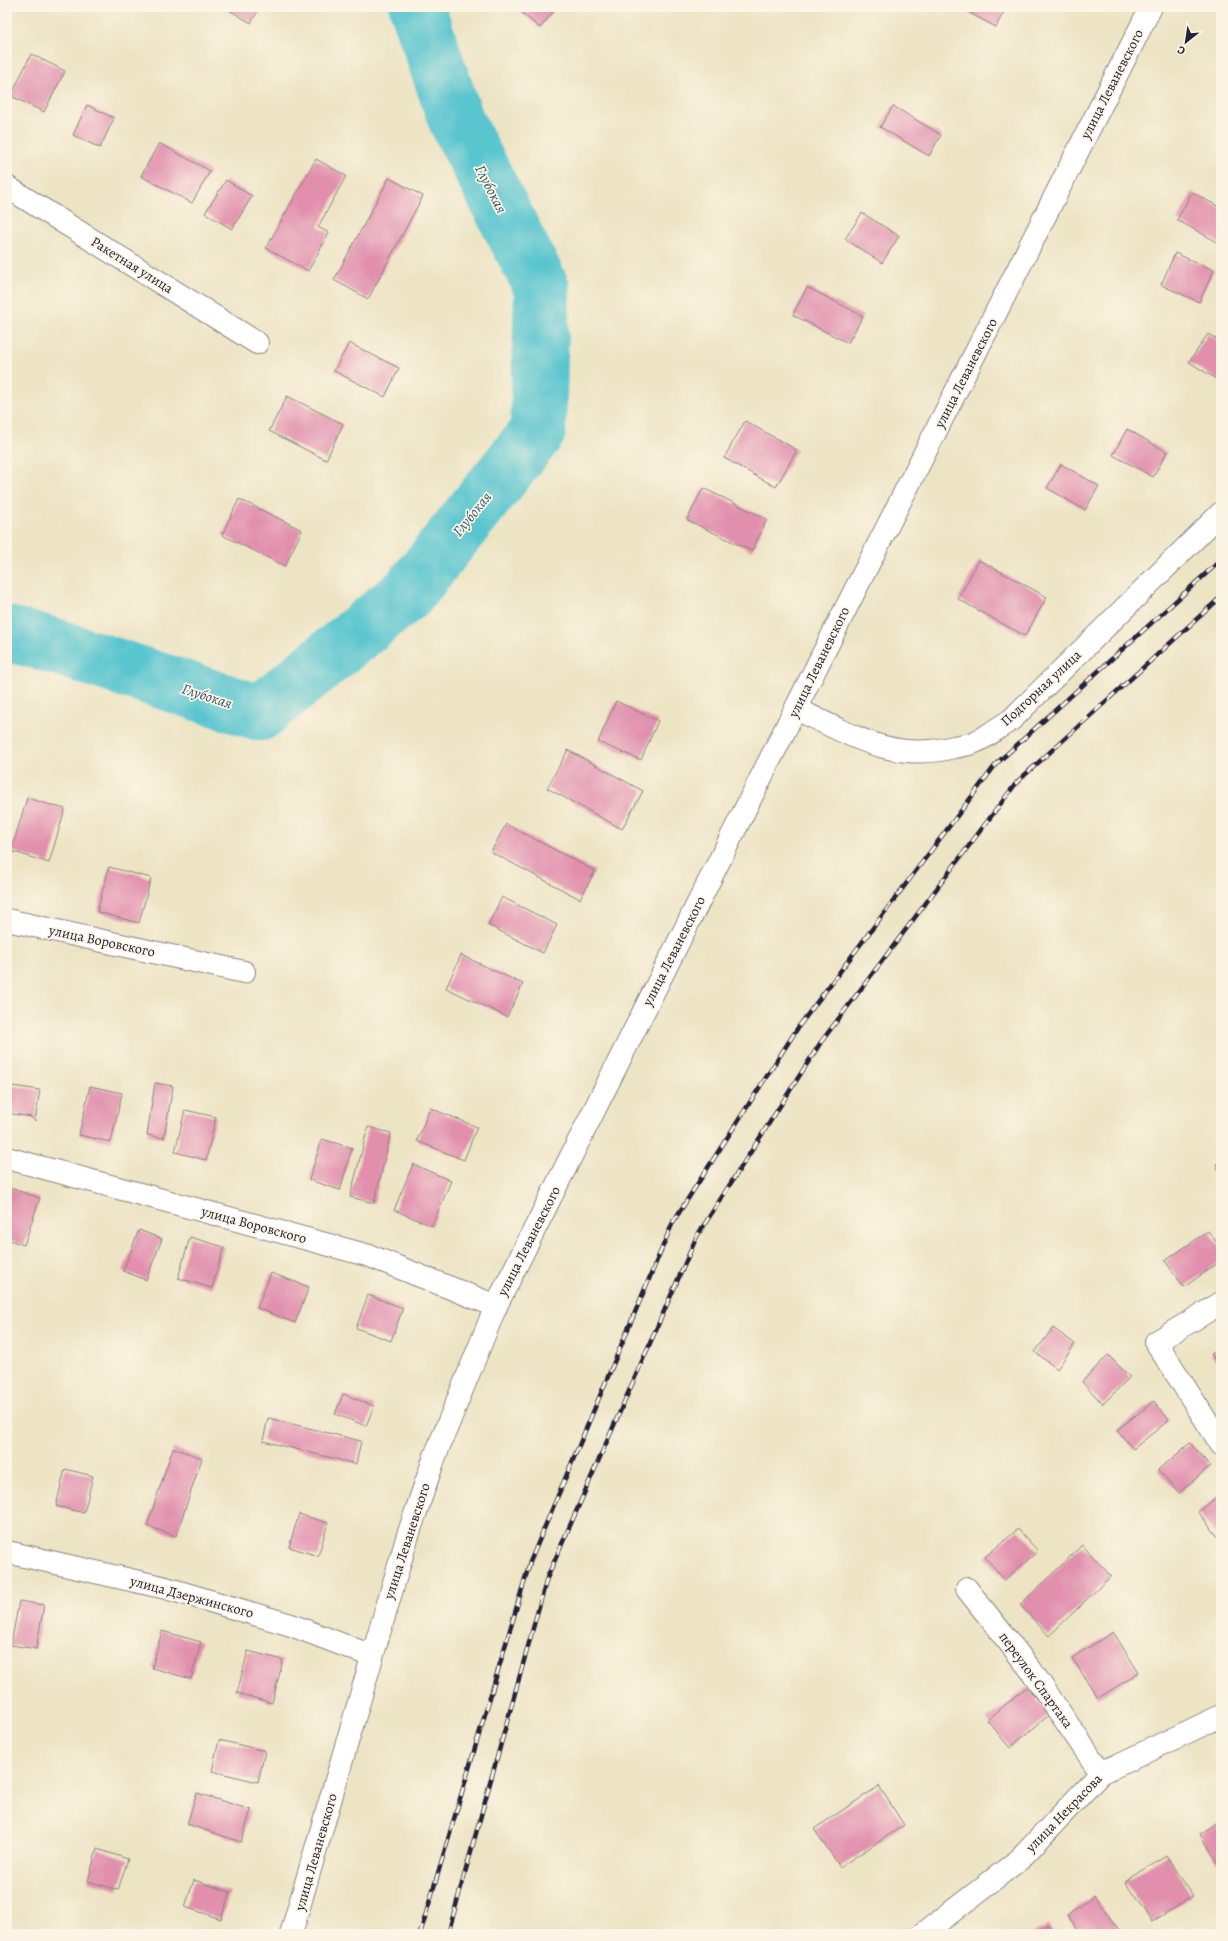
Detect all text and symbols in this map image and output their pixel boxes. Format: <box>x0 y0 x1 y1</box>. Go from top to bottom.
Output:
north arrow <box>1166 22 1206 62</box>
street label: улица Леваневского <box>1076 26 1148 143</box>
text: С <box>1174 42 1188 58</box>
water label: Глубокая <box>470 161 512 217</box>
street label: Ракетная улица <box>87 232 177 298</box>
street label: улица Леваневского <box>930 315 1002 432</box>
water label: Глубокая <box>448 487 496 541</box>
street label: улица Леваневского <box>783 603 854 721</box>
street label: Подгорная улица <box>997 645 1086 730</box>
water label: Глубокая <box>179 678 235 714</box>
street label: улица Леваневского <box>638 893 710 1010</box>
street label: улица Воровского <box>46 920 157 962</box>
street label: улица Леваневского <box>493 1183 565 1300</box>
street label: улица Воровского <box>198 1202 309 1248</box>
street label: улица Леваневского <box>379 1480 435 1602</box>
street label: улица Дзержинского <box>127 1571 256 1623</box>
street label: переулок Спартака <box>995 1628 1078 1732</box>
street label: улица Некрасова <box>1021 1769 1107 1857</box>
street label: улица Леваневского <box>290 1791 342 1914</box>

